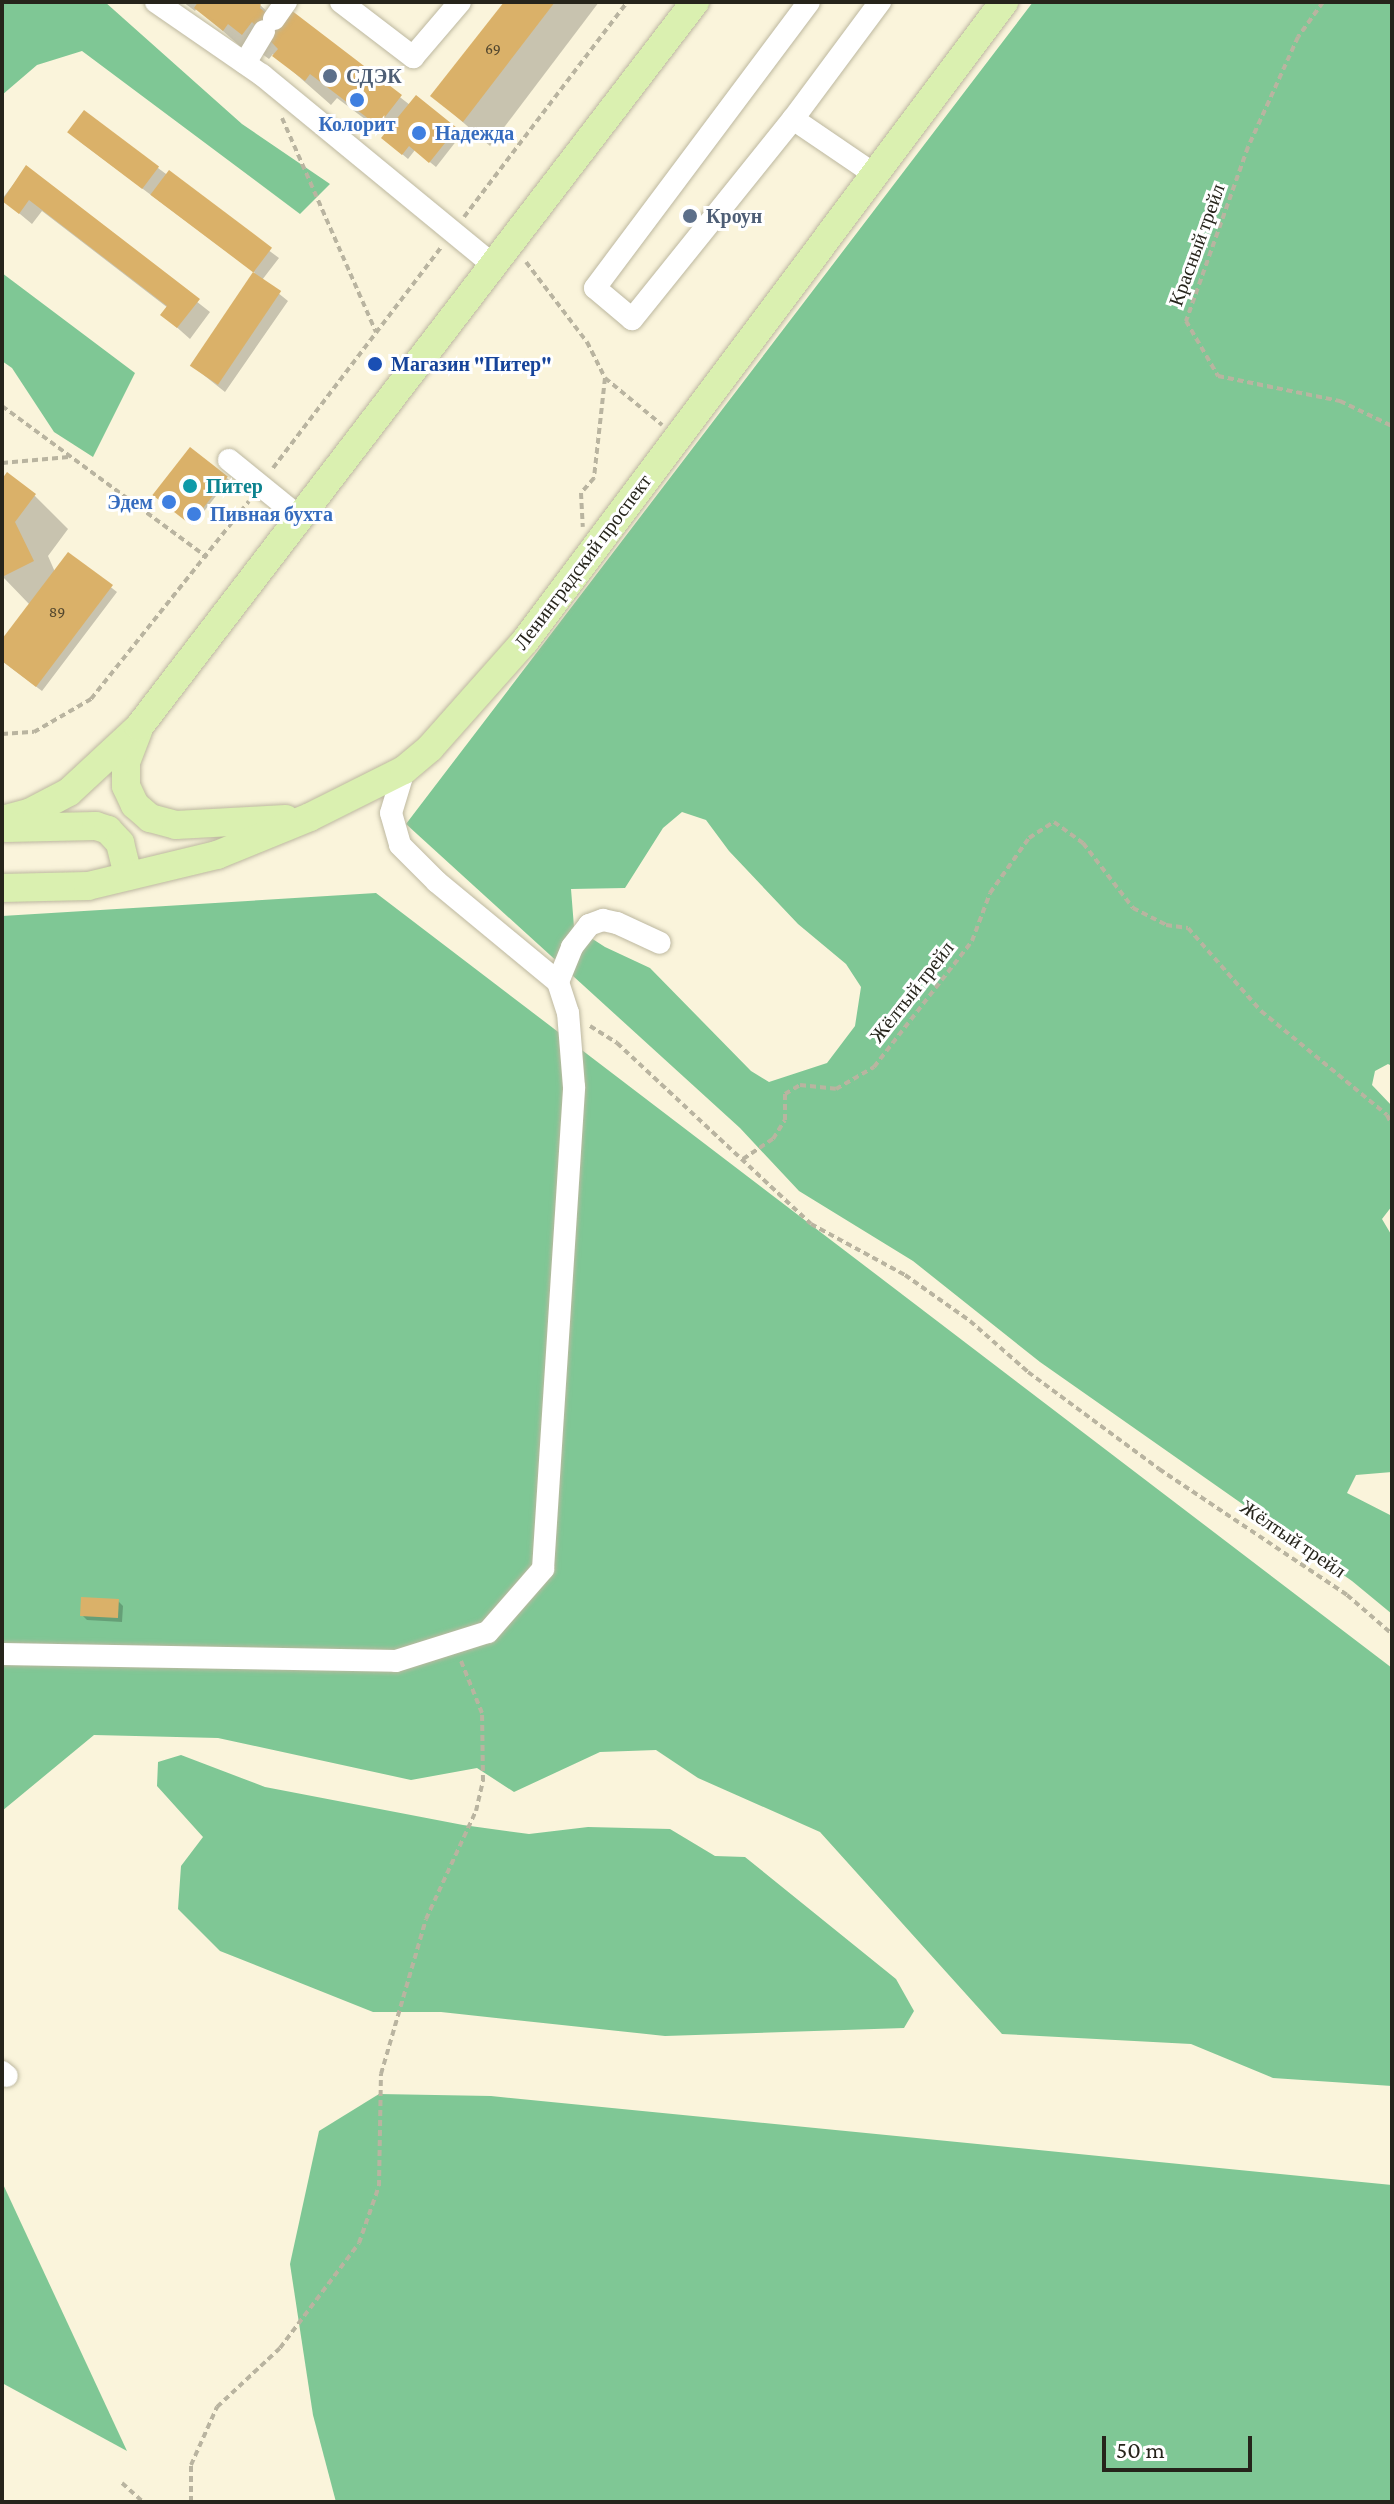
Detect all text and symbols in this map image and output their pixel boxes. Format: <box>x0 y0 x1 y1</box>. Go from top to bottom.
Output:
house number: 69 <box>485 39 501 59</box>
place label: СДЭК <box>346 64 402 88</box>
marker: СДЭК <box>321 67 339 85</box>
marker: Колорит <box>348 91 366 109</box>
place label: Колорит <box>319 112 395 136</box>
place label: Надежда <box>435 121 514 145</box>
marker: Надежда <box>410 124 428 142</box>
street label: Красный трейл <box>1164 181 1230 309</box>
place label: Кроун <box>706 204 762 228</box>
marker: Кроун <box>681 207 699 225</box>
place label: Магазин "Питер" <box>391 352 552 376</box>
marker: Магазин "Питер" <box>366 355 384 373</box>
street label: Ленинградский проспект <box>509 470 657 654</box>
place label: Питер <box>206 474 263 498</box>
marker: Питер <box>181 477 199 495</box>
place label: Эдем <box>107 490 153 514</box>
marker: Эдем <box>160 493 178 511</box>
place label: Пивная бухта <box>210 502 333 526</box>
marker: Пивная бухта <box>185 505 203 523</box>
house number: 89 <box>49 602 65 622</box>
street label: Жёлтый трейл <box>865 937 959 1047</box>
street label: Жёлтый трейл <box>1236 1495 1350 1583</box>
scale bar <box>1106 2420 1256 2470</box>
text: 50 m <box>1116 2436 1165 2463</box>

